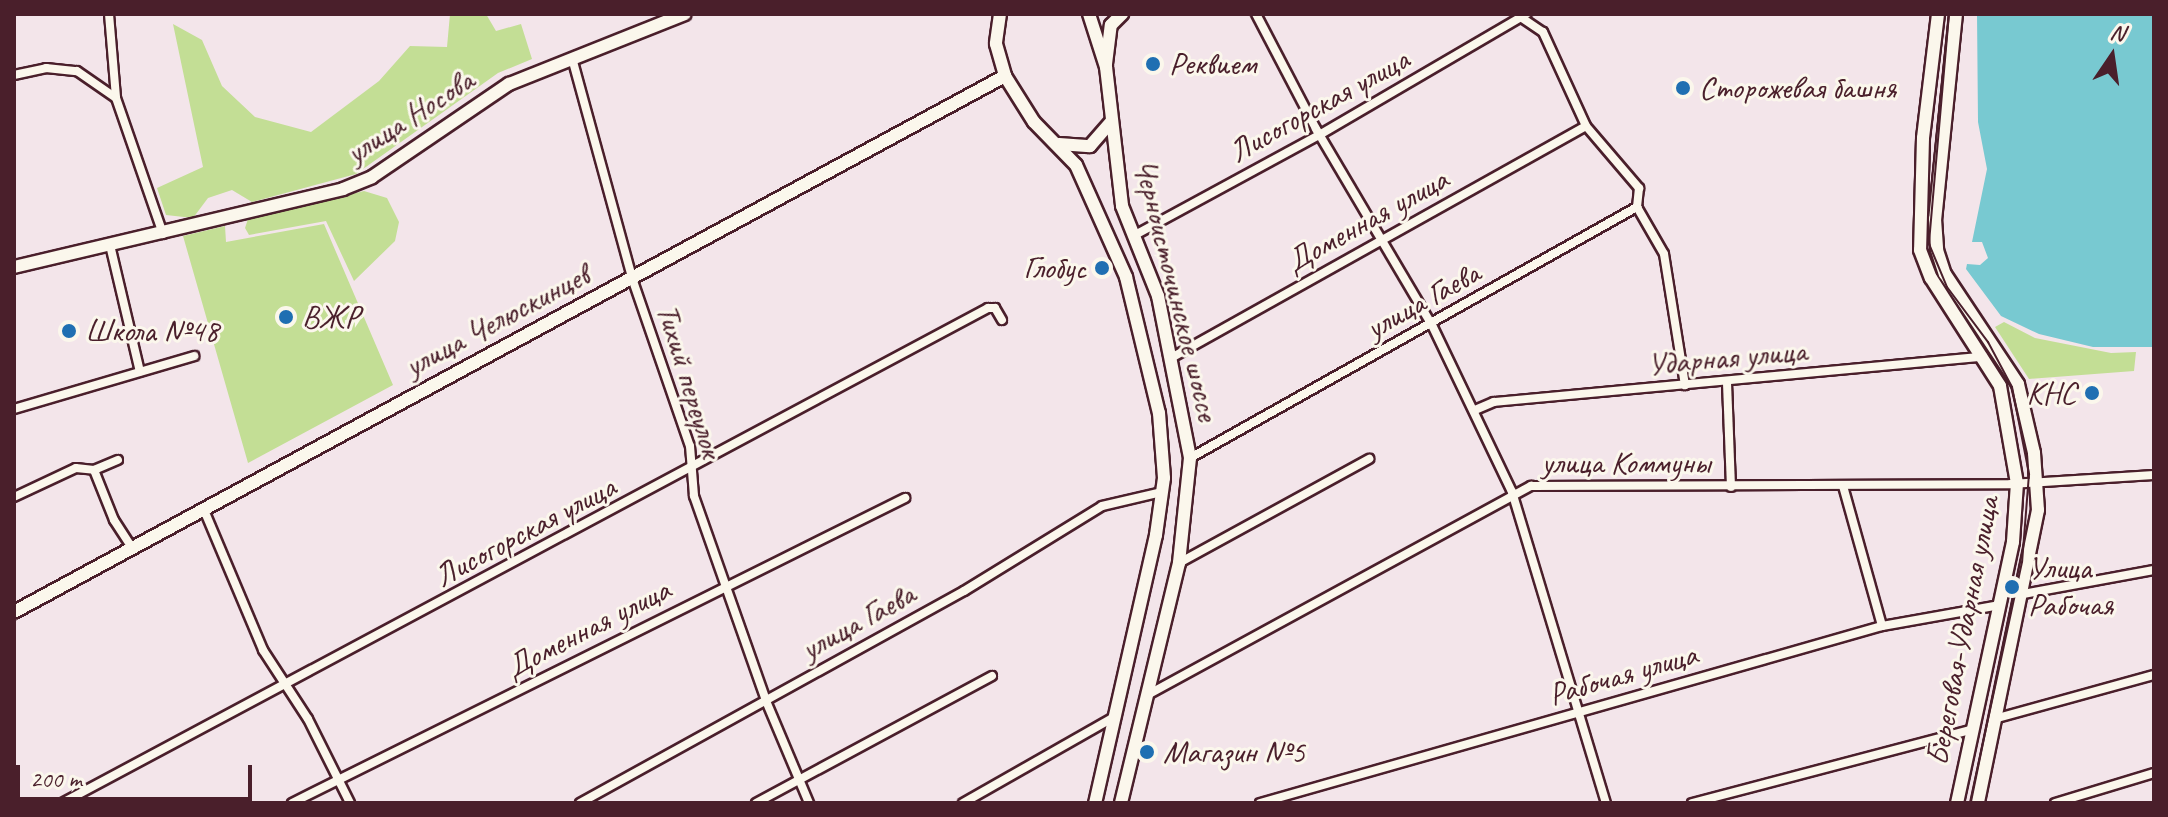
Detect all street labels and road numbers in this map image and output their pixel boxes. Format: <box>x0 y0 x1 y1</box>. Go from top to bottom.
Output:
street label: Лисогорская улица <box>1221 40 1417 172</box>
street label: улица Носова <box>339 62 481 172</box>
street label: Черноисточинское шоссе <box>1125 154 1227 426</box>
street label: Доменная улица <box>1278 160 1456 282</box>
street label: улица Гаева <box>1359 254 1487 348</box>
street label: улица Челюскинцев <box>398 256 596 386</box>
street label: Тихий переулок <box>647 300 731 462</box>
street label: Ударная улица <box>1646 332 1808 384</box>
street label: улица Коммуны <box>1540 444 1712 482</box>
street label: Лисогорская улица <box>427 468 623 596</box>
street label: Береговая-Ударная улица <box>1918 493 2008 769</box>
street label: Доменная улица <box>498 571 678 687</box>
street label: улица Гаева <box>794 575 922 669</box>
street label: Рабочая улица <box>1544 635 1702 715</box>

